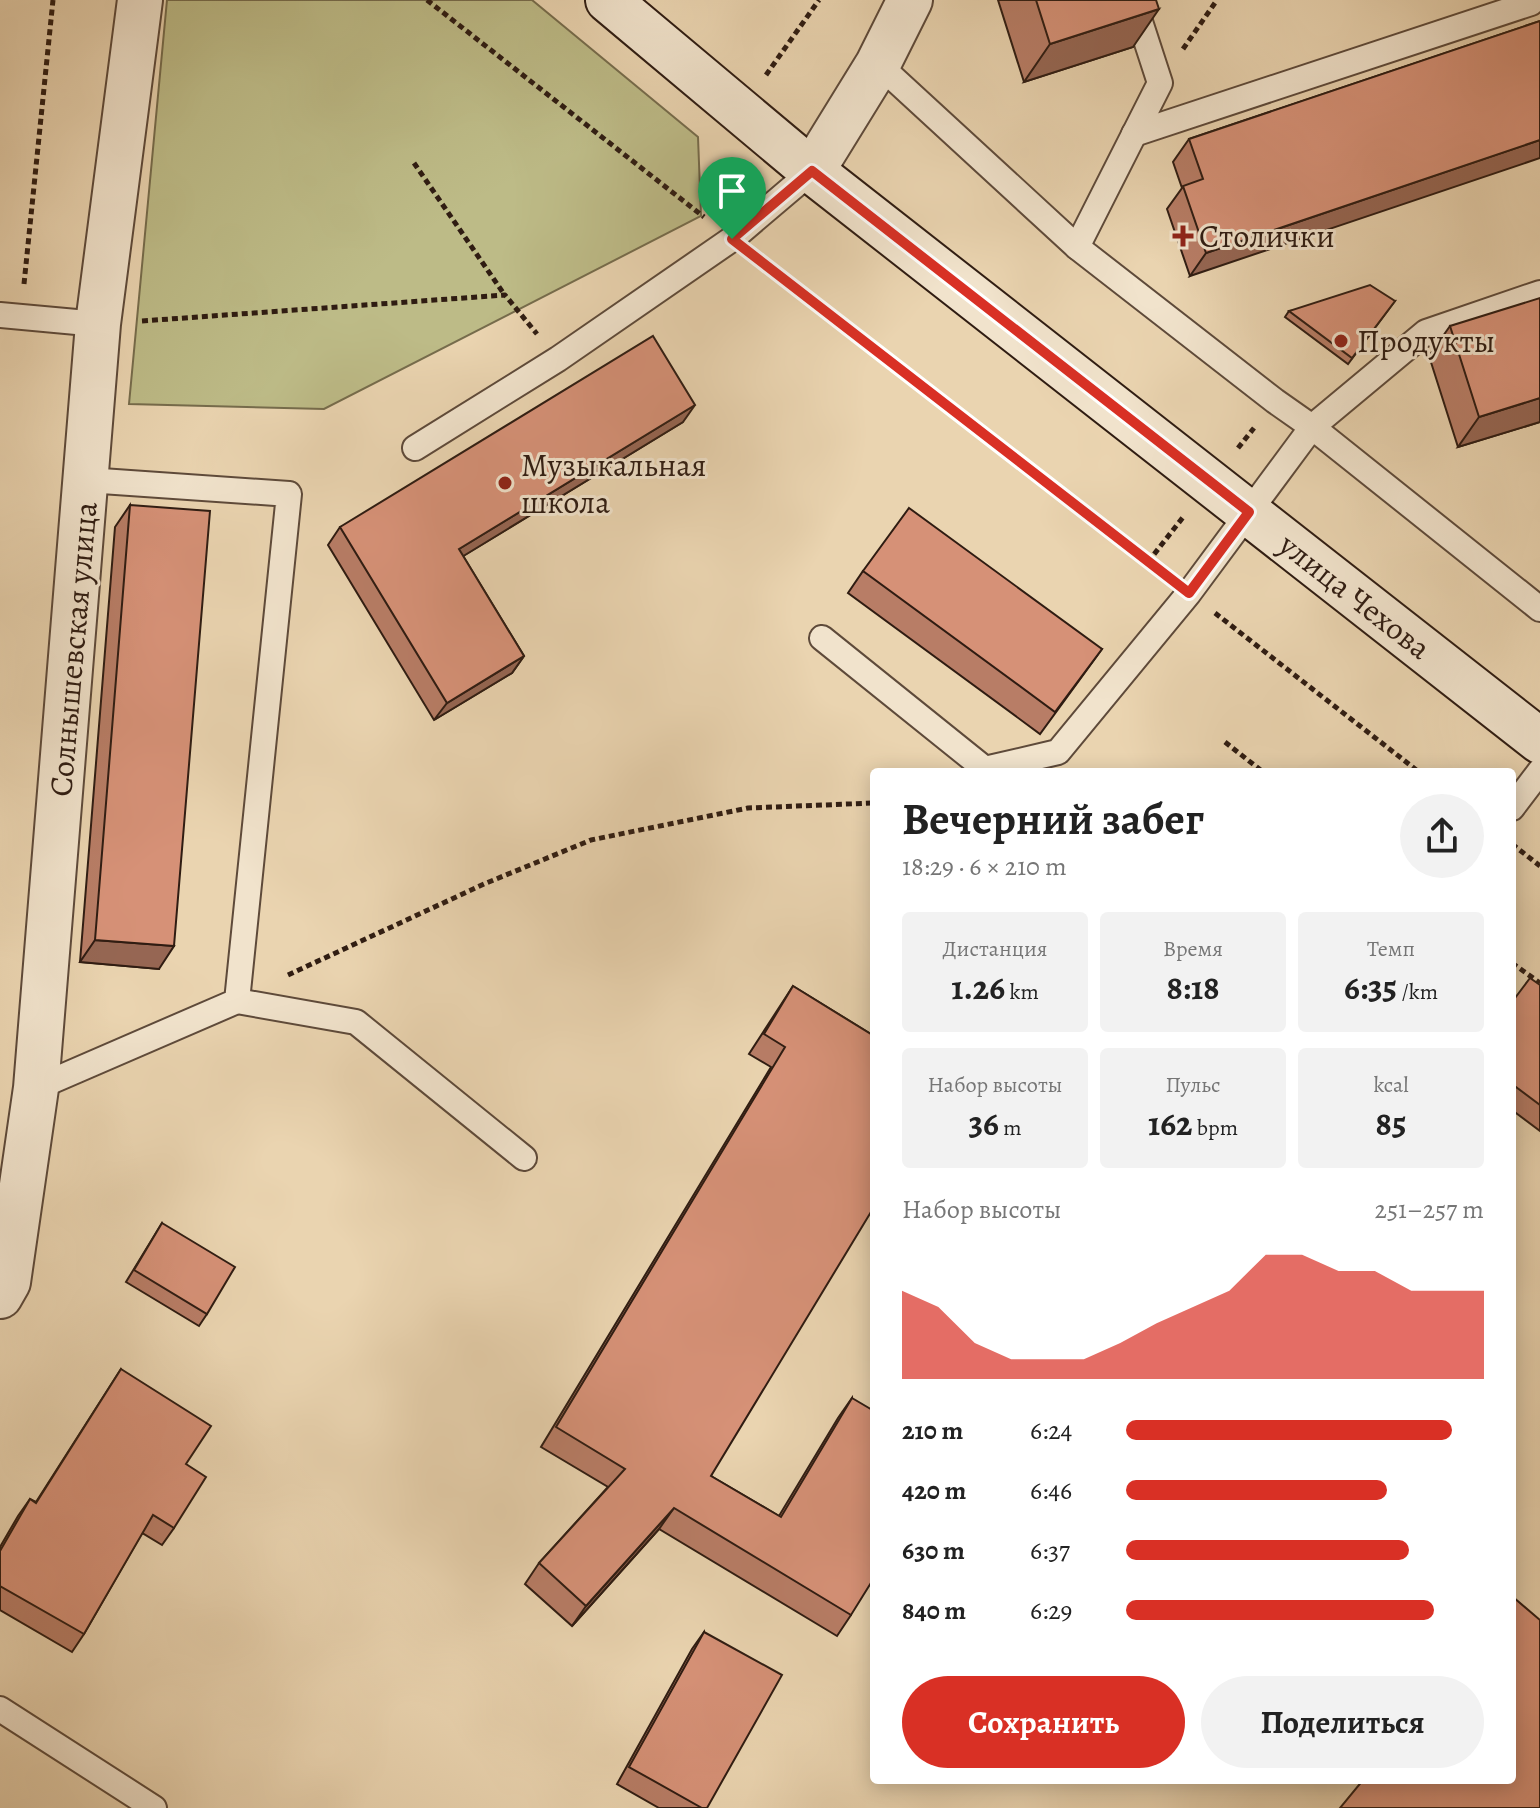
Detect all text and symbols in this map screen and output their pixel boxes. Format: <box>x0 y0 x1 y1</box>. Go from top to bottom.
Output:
pin <box>698 157 766 239</box>
icon: arrive <box>710 169 754 213</box>
place label: Столички <box>1199 214 1335 258</box>
marker: Столички <box>1174 227 1192 245</box>
place label: Продукты <box>1357 319 1495 363</box>
marker: Продукты <box>1332 332 1350 350</box>
place label: Музыкальная школа <box>521 443 706 524</box>
marker: Музыкальная школа <box>496 474 514 492</box>
street label: Солнышевская улица <box>38 500 108 798</box>
street label: улица Чехова <box>1269 522 1440 669</box>
text: Вечерний забег <box>902 789 1204 849</box>
button: share <box>1400 794 1484 878</box>
text: 18:29 · 6 × 210 m <box>902 849 1067 884</box>
text: Дистанция <box>943 934 1047 964</box>
text: Время <box>1163 934 1223 964</box>
text: Темп <box>1367 934 1415 964</box>
text: 1.26 <box>951 964 1005 1011</box>
text: 8:18 <box>1167 964 1219 1011</box>
text: 6:35 <box>1344 964 1397 1011</box>
text: km <box>1005 977 1039 1007</box>
text: /km <box>1397 977 1438 1007</box>
text: Набор высоты <box>928 1070 1062 1100</box>
text: Пульс <box>1165 1070 1221 1100</box>
text: kcal <box>1373 1070 1409 1100</box>
text: 36 <box>968 1100 999 1147</box>
text: 162 <box>1148 1100 1193 1147</box>
text: 85 <box>1376 1100 1406 1147</box>
text: m <box>999 1113 1022 1143</box>
text: bpm <box>1193 1113 1238 1143</box>
text: Набор высоты <box>902 1192 1061 1227</box>
text: 251–257 m <box>1375 1192 1484 1227</box>
text: 210 m <box>902 1413 963 1448</box>
text: 6:24 <box>1030 1413 1072 1448</box>
text: 420 m <box>902 1473 966 1508</box>
text: 6:46 <box>1030 1473 1072 1508</box>
text: 630 m <box>902 1533 965 1568</box>
text: 6:37 <box>1030 1533 1070 1568</box>
text: 840 m <box>902 1593 966 1628</box>
text: 6:29 <box>1030 1593 1072 1628</box>
button: Сохранить <box>902 1676 1185 1768</box>
button: Поделиться <box>1201 1676 1484 1768</box>

